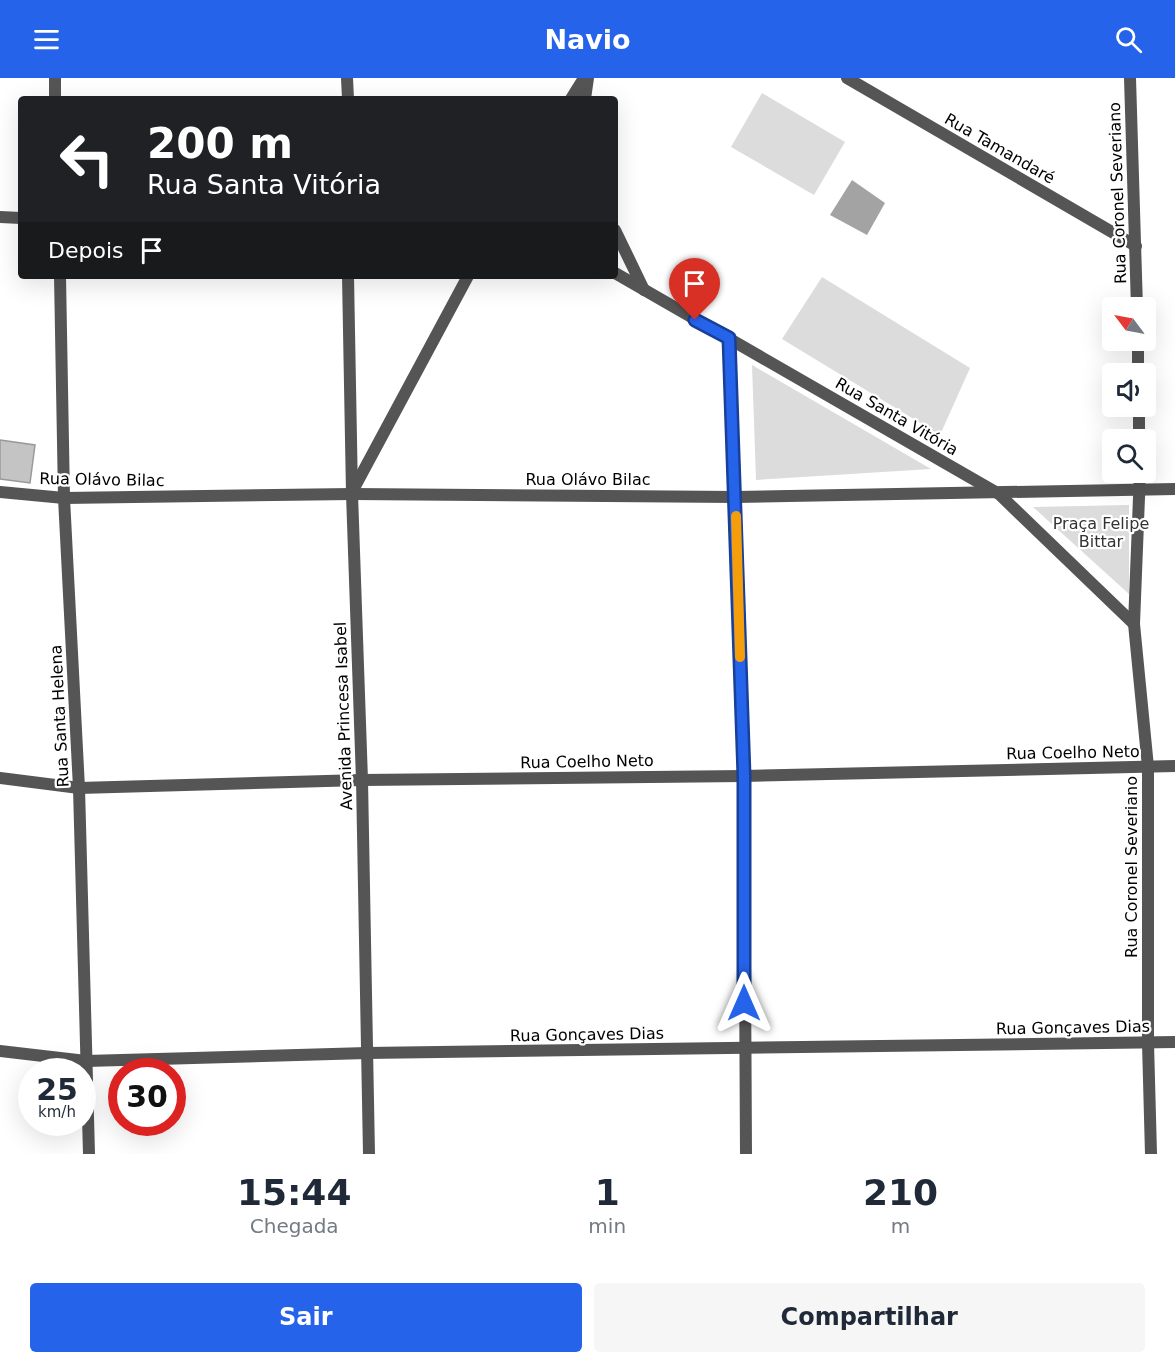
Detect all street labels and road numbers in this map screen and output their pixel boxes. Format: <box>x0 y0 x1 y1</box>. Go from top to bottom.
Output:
street label: Rua Coronel Severiano <box>1105 102 1130 284</box>
street label: Rua Tamandaré <box>941 109 1058 188</box>
street label: Rua Santa Vitória <box>832 374 962 459</box>
street label: Rua Olávo Bilac <box>39 469 165 490</box>
street label: Rua Olávo Bilac <box>525 470 651 489</box>
street label: Avenida Princesa Isabel <box>331 621 356 811</box>
street label: Rua Santa Helena <box>46 644 73 788</box>
street label: Rua Coelho Neto <box>1006 742 1140 763</box>
street label: Rua Coelho Neto <box>520 751 654 772</box>
street label: Rua Coronel Severiano <box>1122 776 1141 958</box>
street label: Rua Gonçaves Dias <box>996 1017 1150 1038</box>
street label: Rua Gonçaves Dias <box>510 1024 664 1045</box>

